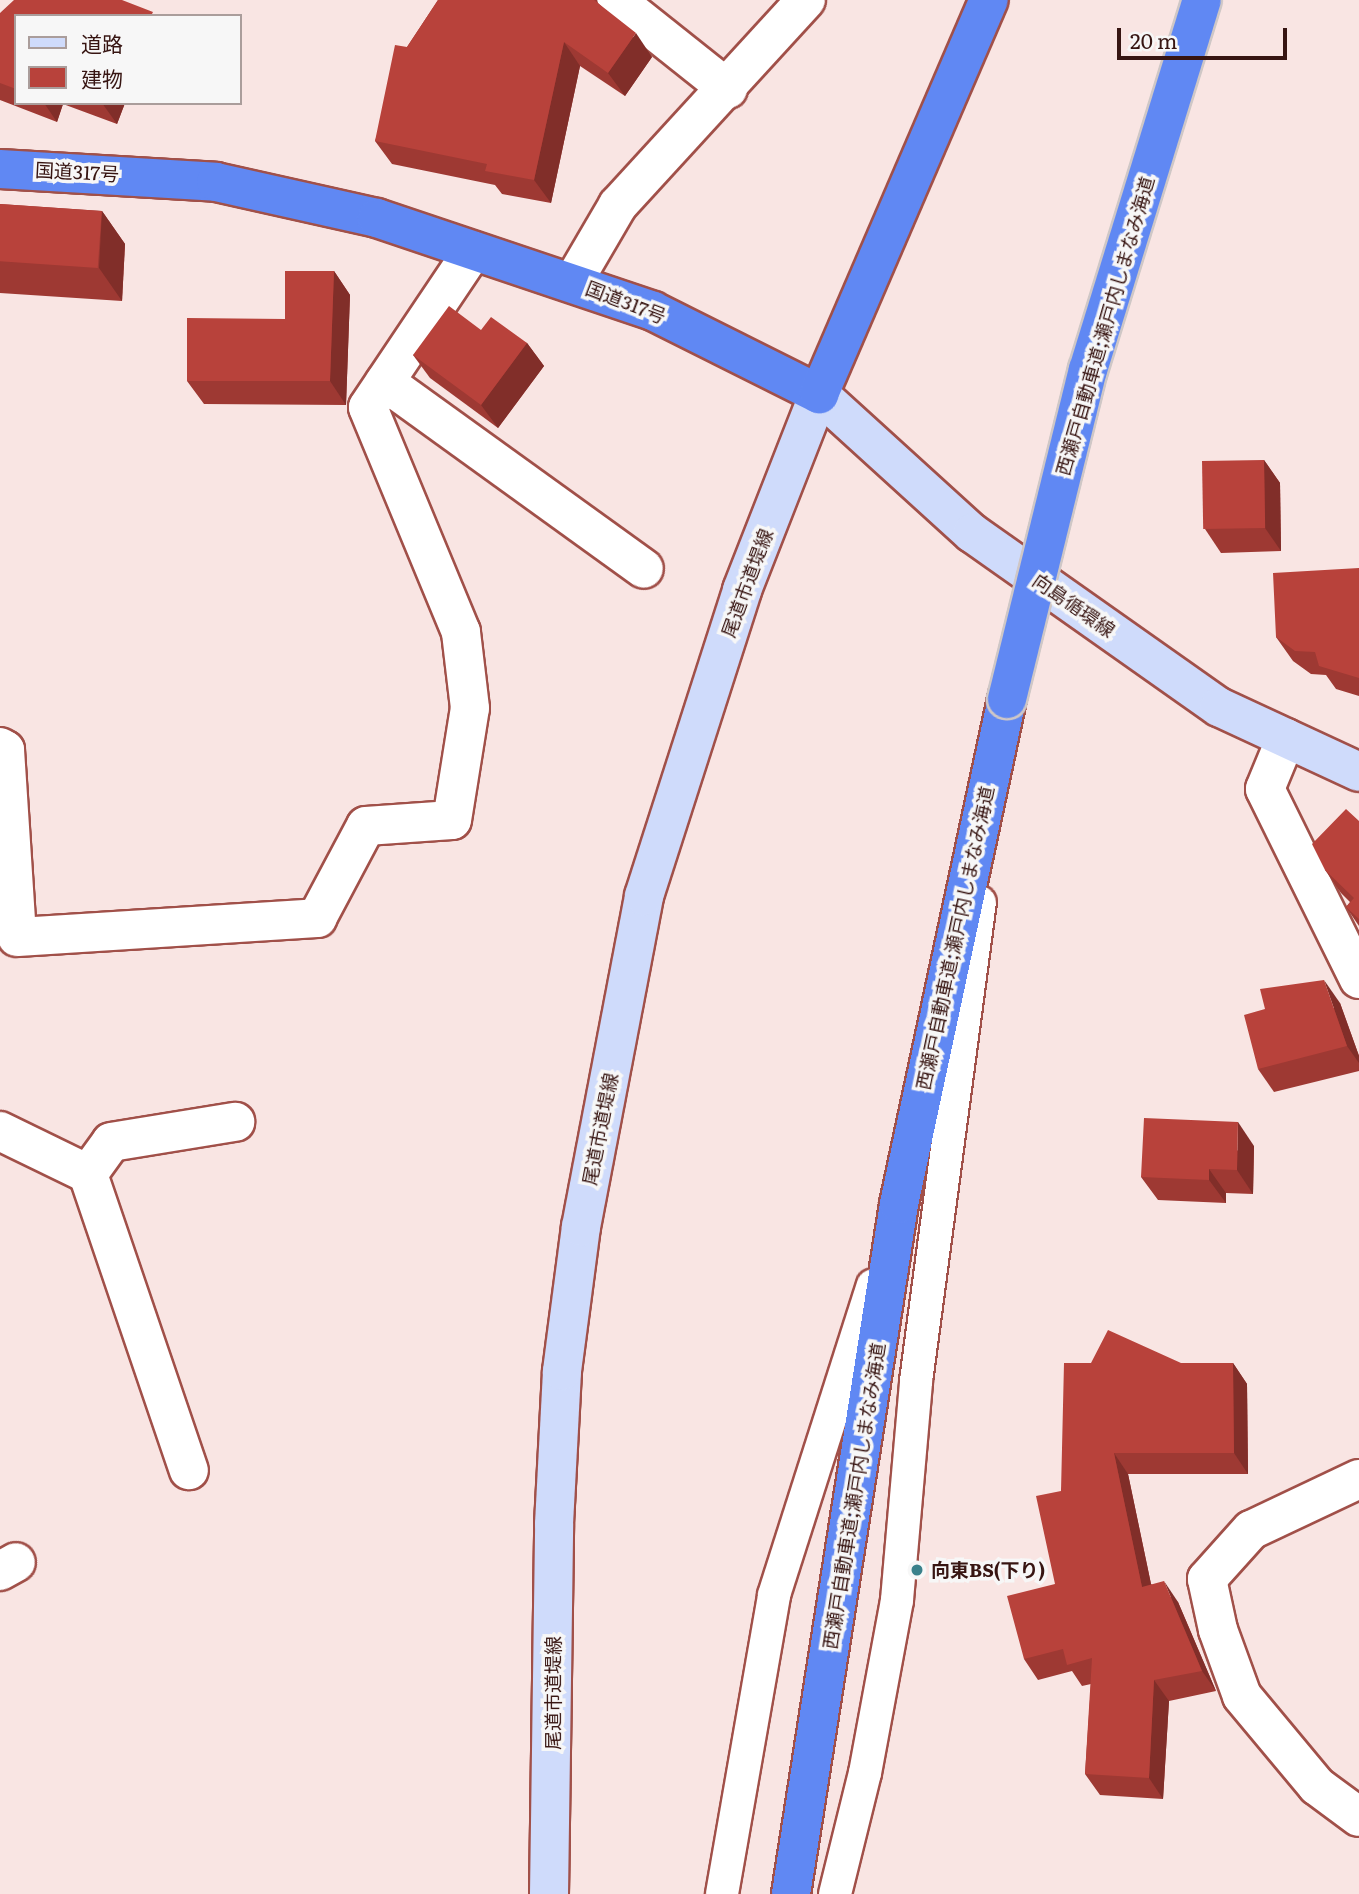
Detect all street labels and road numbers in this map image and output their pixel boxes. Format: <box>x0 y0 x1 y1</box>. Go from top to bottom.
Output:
street label: 国道317号 <box>34 158 120 186</box>
street label: 西瀬戸自動車道;瀬戸内しまなみ海道 <box>1051 174 1159 478</box>
street label: 国道317号 <box>583 276 669 328</box>
street label: 尾道市道堤線 <box>717 526 777 640</box>
street label: 向島循環線 <box>1029 568 1119 642</box>
street label: 西瀬戸自動車道;瀬戸内しまなみ海道 <box>912 784 998 1092</box>
street label: 尾道市道堤線 <box>578 1071 622 1187</box>
street label: 西瀬戸自動車道;瀬戸内しまなみ海道 <box>818 1341 890 1651</box>
street label: 尾道市道堤線 <box>542 1636 564 1750</box>

